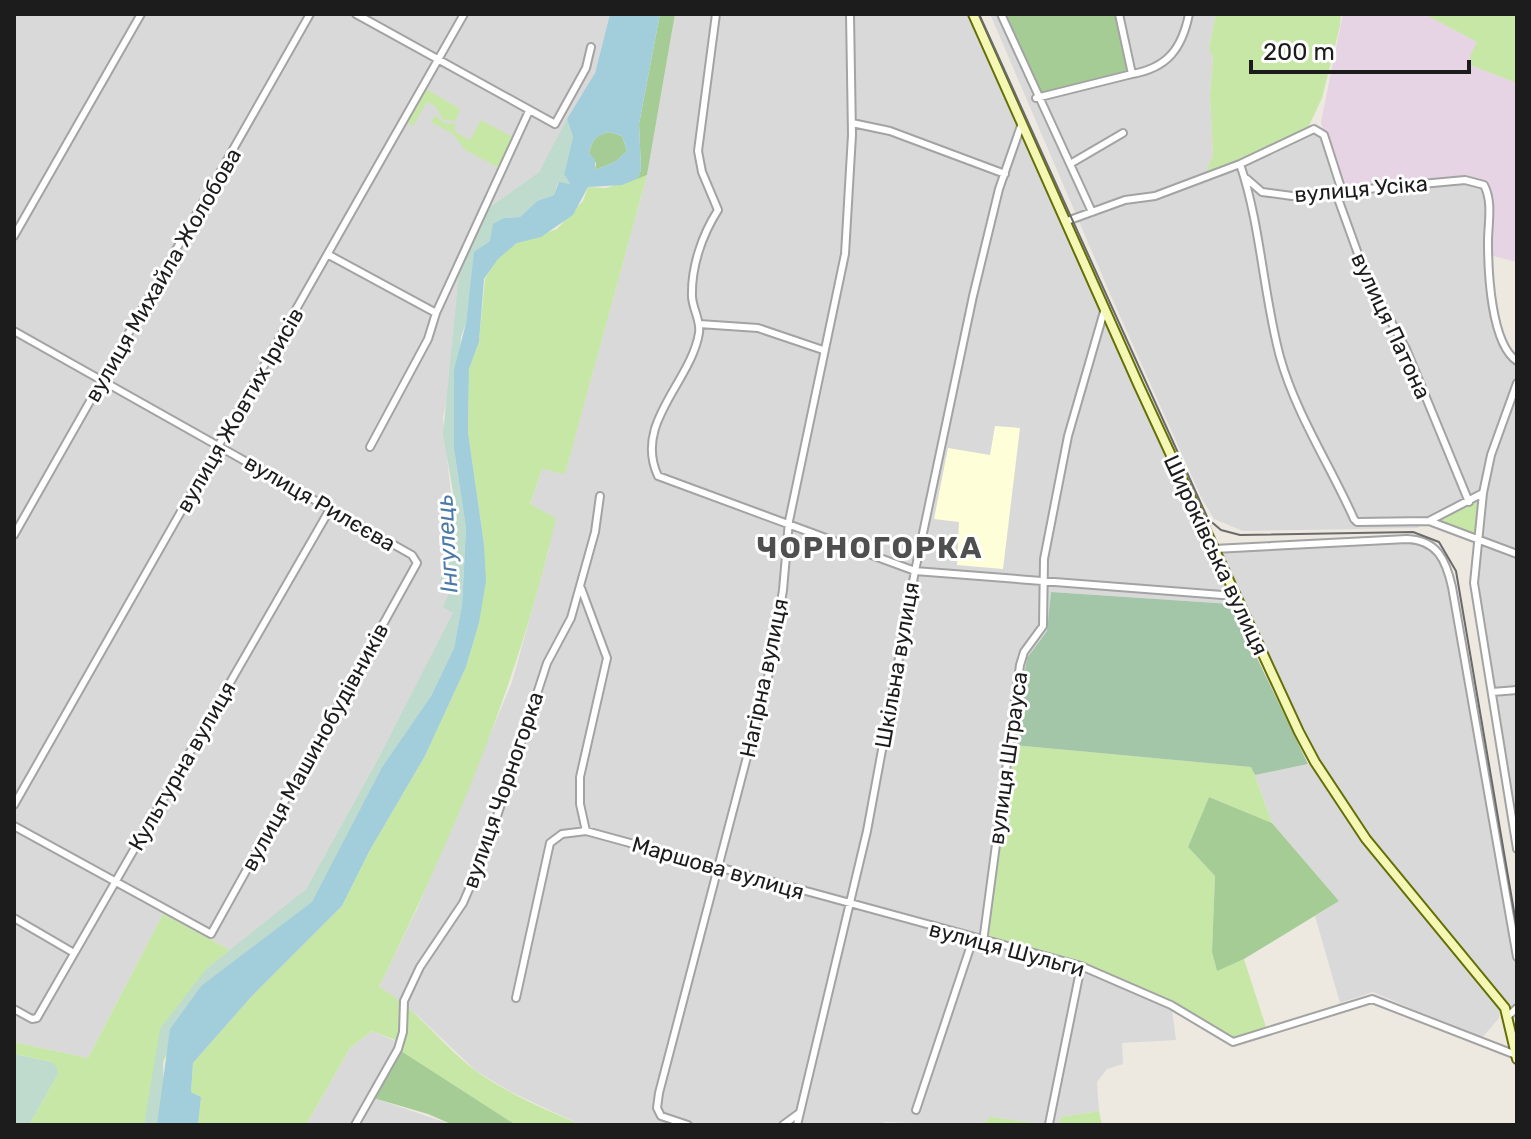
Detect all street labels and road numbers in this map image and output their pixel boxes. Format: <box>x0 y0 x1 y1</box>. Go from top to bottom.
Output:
street label: вулиця Михайла Жолобова <box>79 143 247 407</box>
street label: вулиця Усіка <box>1293 170 1429 208</box>
street label: вулиця Патона <box>1345 249 1437 403</box>
street label: вулиця Жовтих Ірисів <box>170 303 310 517</box>
street label: вулиця Рилєєва <box>240 449 400 557</box>
street label: Широківська вулиця <box>1158 451 1274 659</box>
street label: Шкільна вулиця <box>869 580 925 750</box>
street label: Нагірна вулиця <box>734 596 794 760</box>
street label: вулиця Машинобудівників <box>236 618 394 876</box>
street label: вулиця Штрауса <box>982 670 1034 846</box>
street label: Культурна вулиця <box>123 677 241 855</box>
street label: вулиця Чорногорка <box>457 688 549 892</box>
street label: Маршова вулиця <box>629 830 807 906</box>
street label: вулиця Шульги <box>926 915 1088 983</box>

